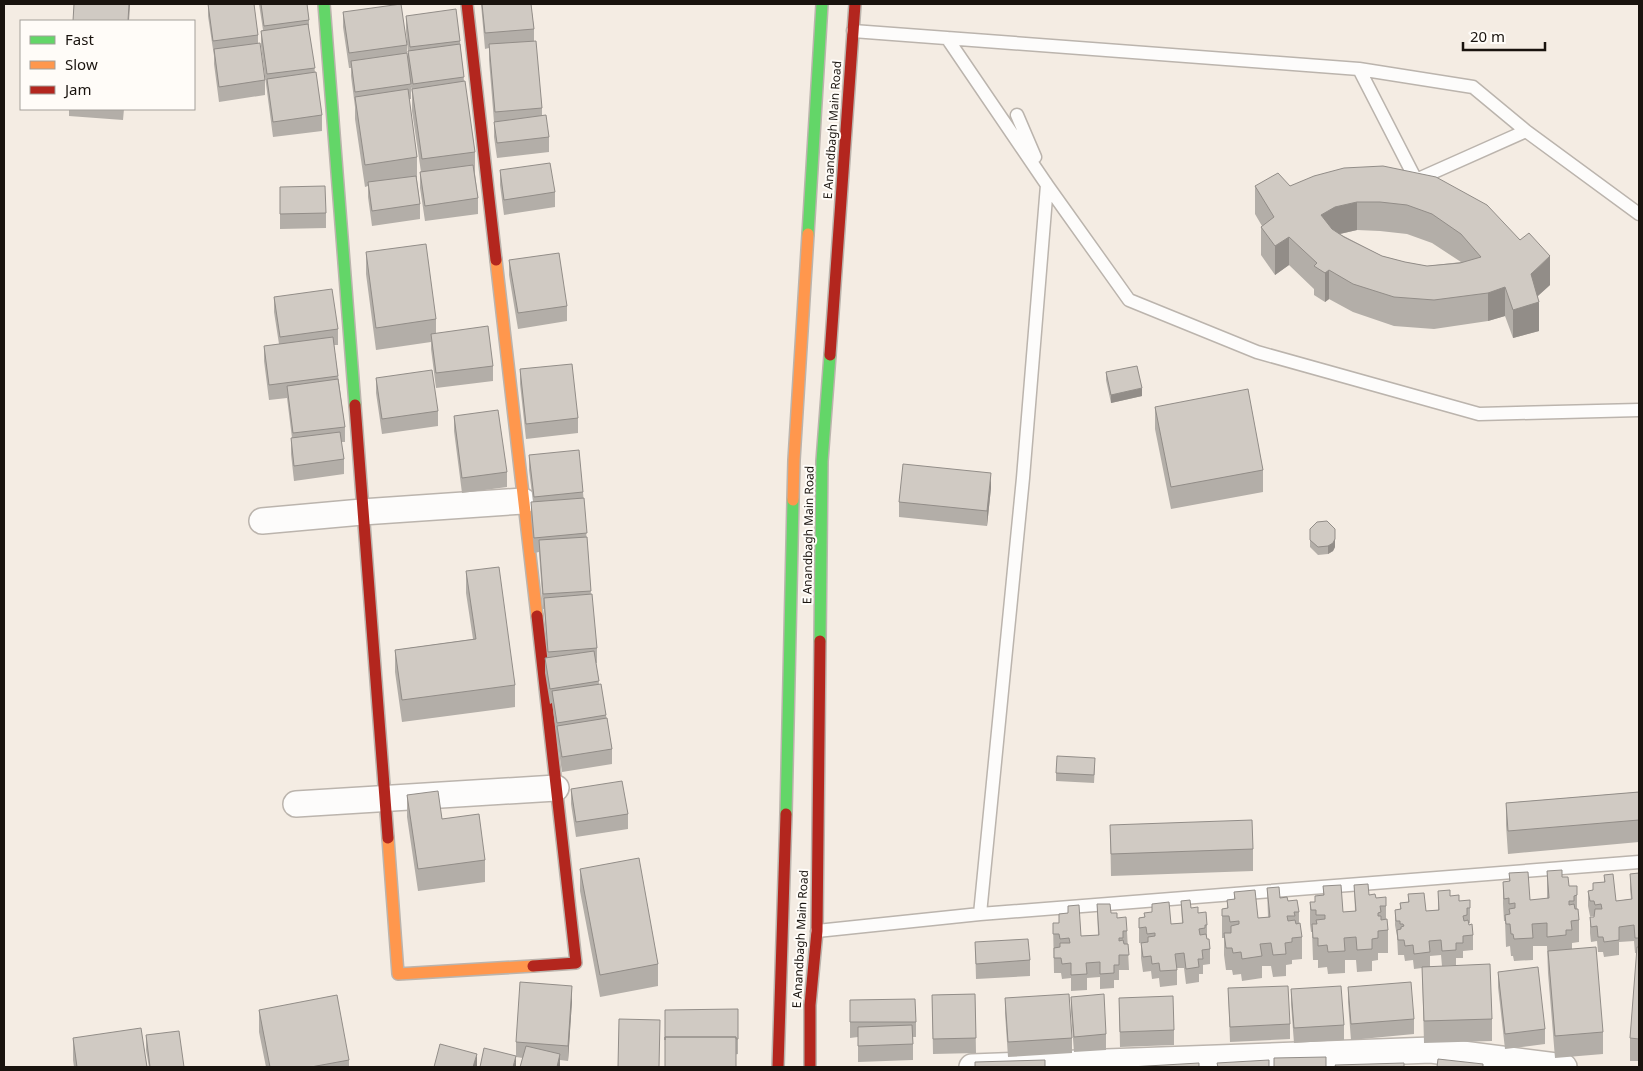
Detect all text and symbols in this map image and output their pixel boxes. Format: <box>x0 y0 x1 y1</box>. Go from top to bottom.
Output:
legend <box>20 20 195 110</box>
scale bar <box>1463 20 1546 52</box>
text: 20 m <box>1470 26 1505 46</box>
text: Fast <box>65 29 94 49</box>
text: Slow <box>65 54 98 74</box>
street label: E Anandbagh Main Road <box>819 60 845 200</box>
text: Jam <box>63 79 92 99</box>
street label: E Anandbagh Main Road <box>798 466 818 604</box>
street label: E Anandbagh Main Road <box>788 869 812 1009</box>

